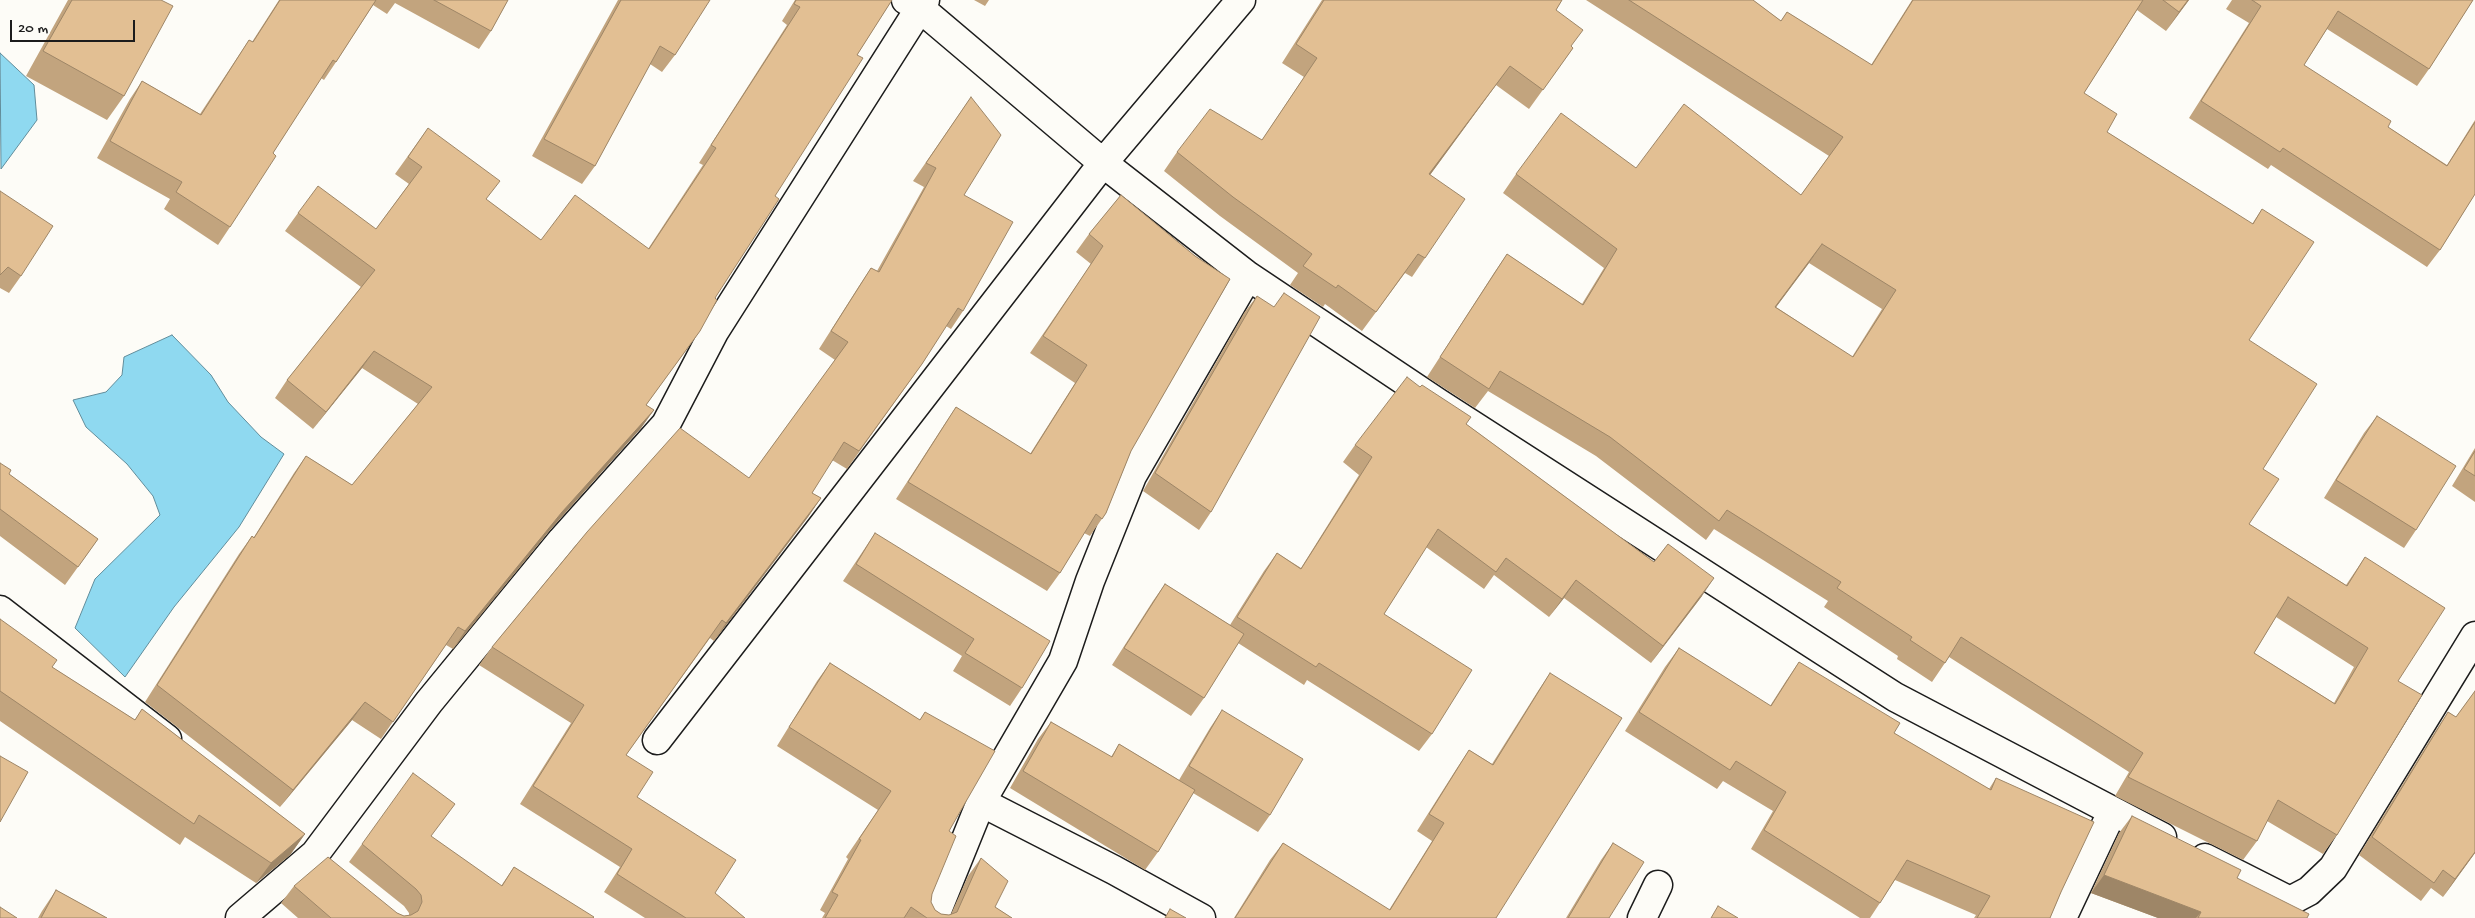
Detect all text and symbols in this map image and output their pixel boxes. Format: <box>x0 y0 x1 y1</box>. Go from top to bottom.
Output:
scale bar <box>12 10 138 42</box>
text: 20 m <box>18 20 48 38</box>

